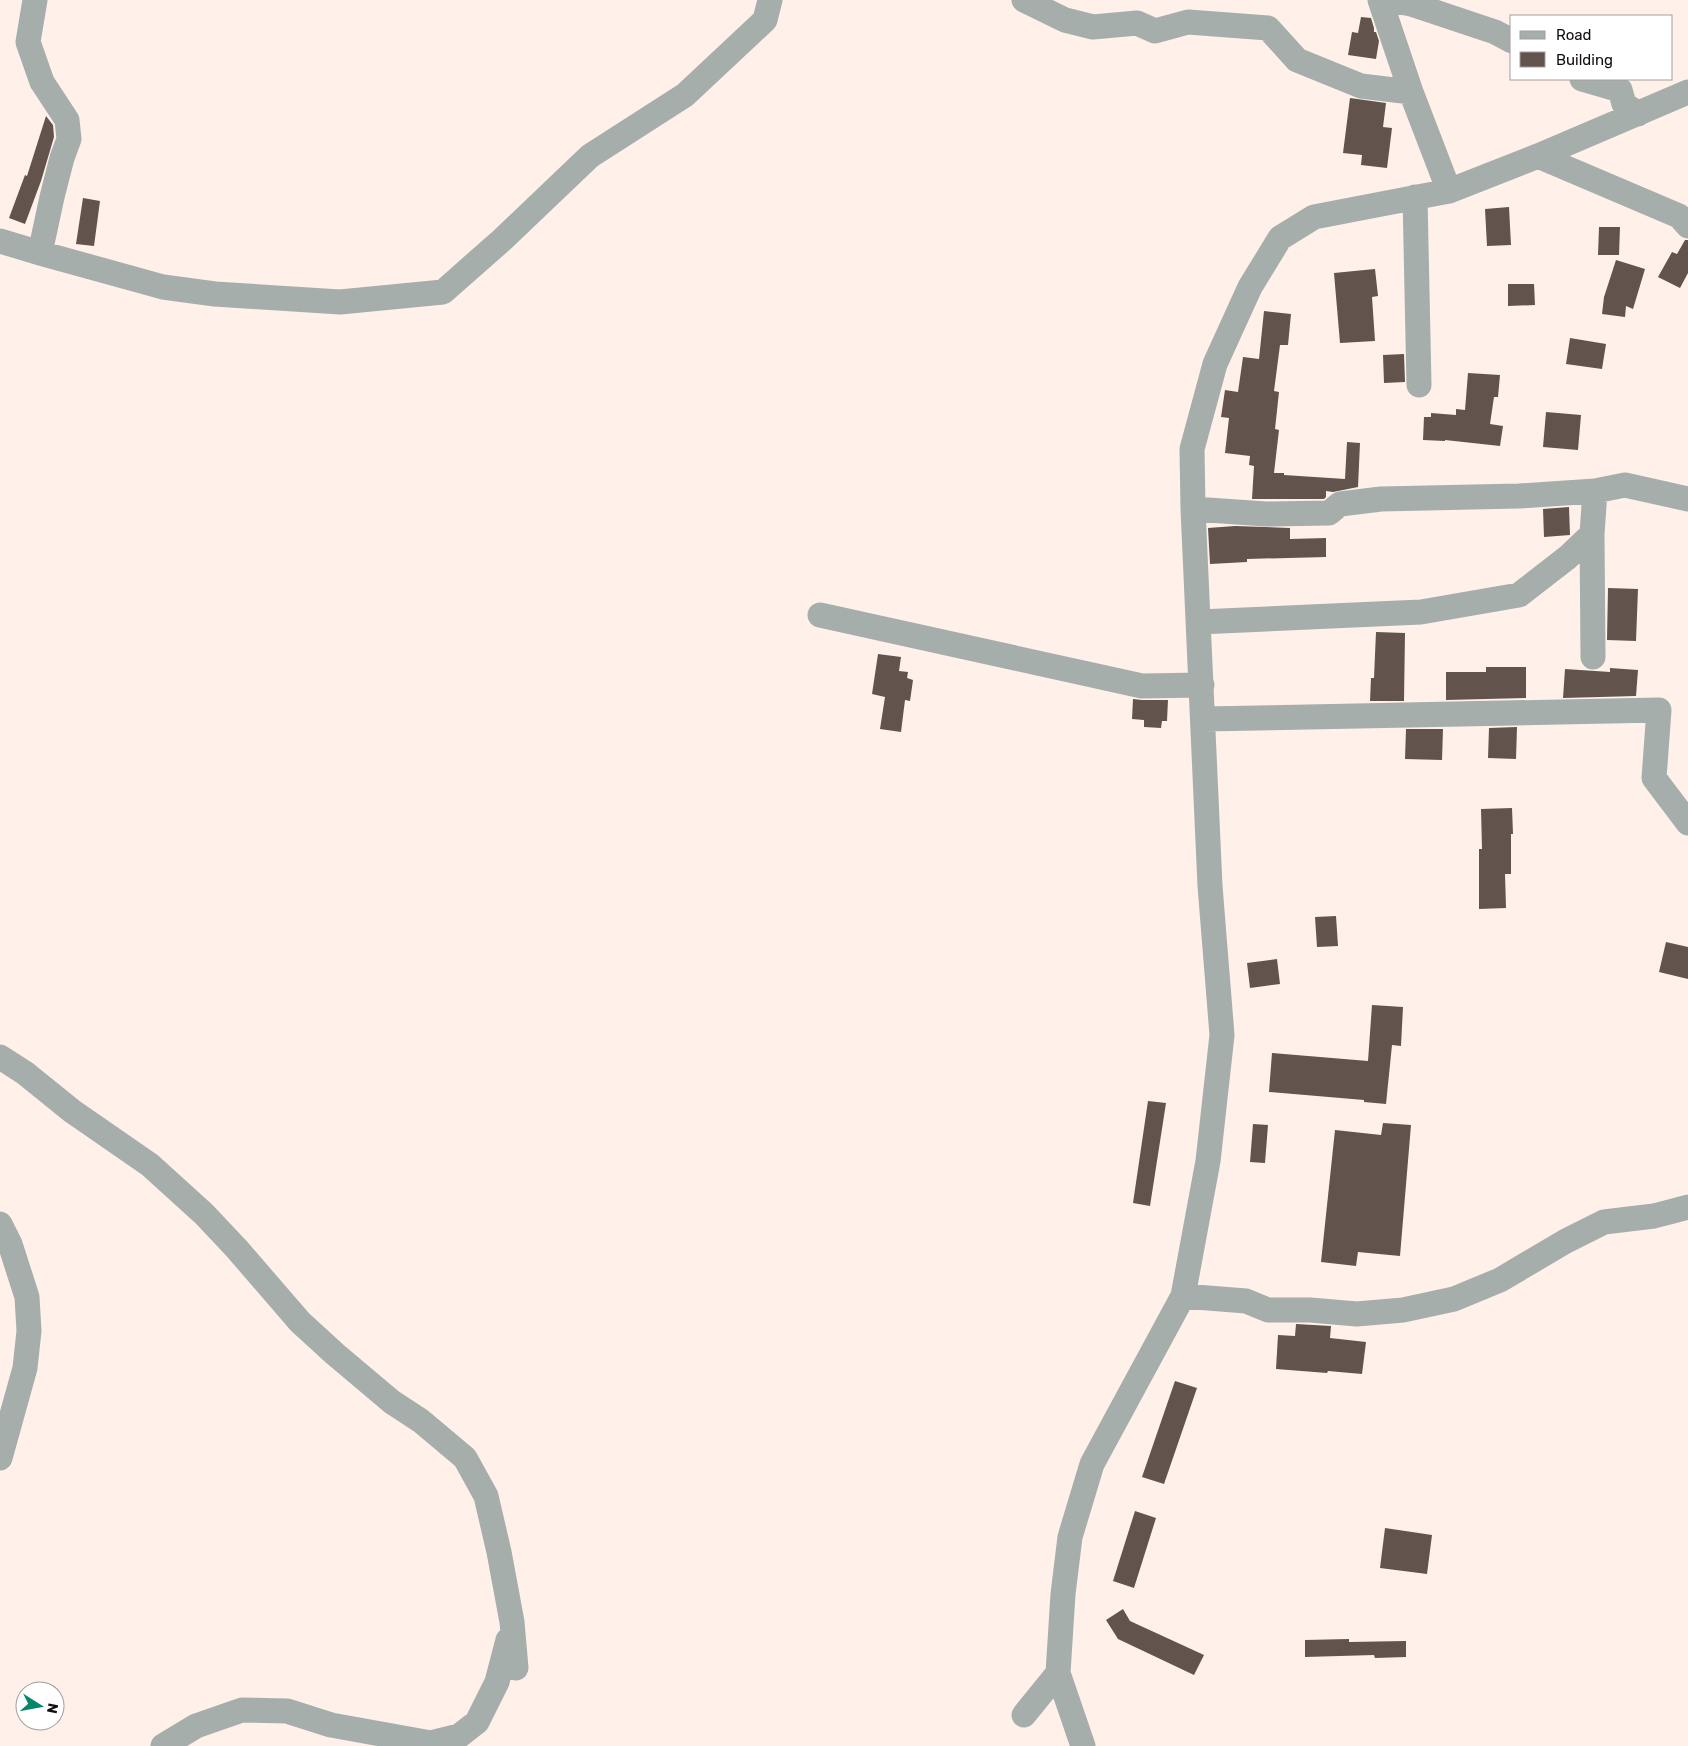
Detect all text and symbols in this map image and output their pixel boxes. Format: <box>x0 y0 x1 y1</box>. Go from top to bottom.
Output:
legend <box>1510 15 1673 80</box>
text: Road <box>1556 26 1592 44</box>
text: Building <box>1556 51 1613 69</box>
north arrow <box>15 1681 65 1731</box>
text: N <box>43 1702 62 1715</box>

